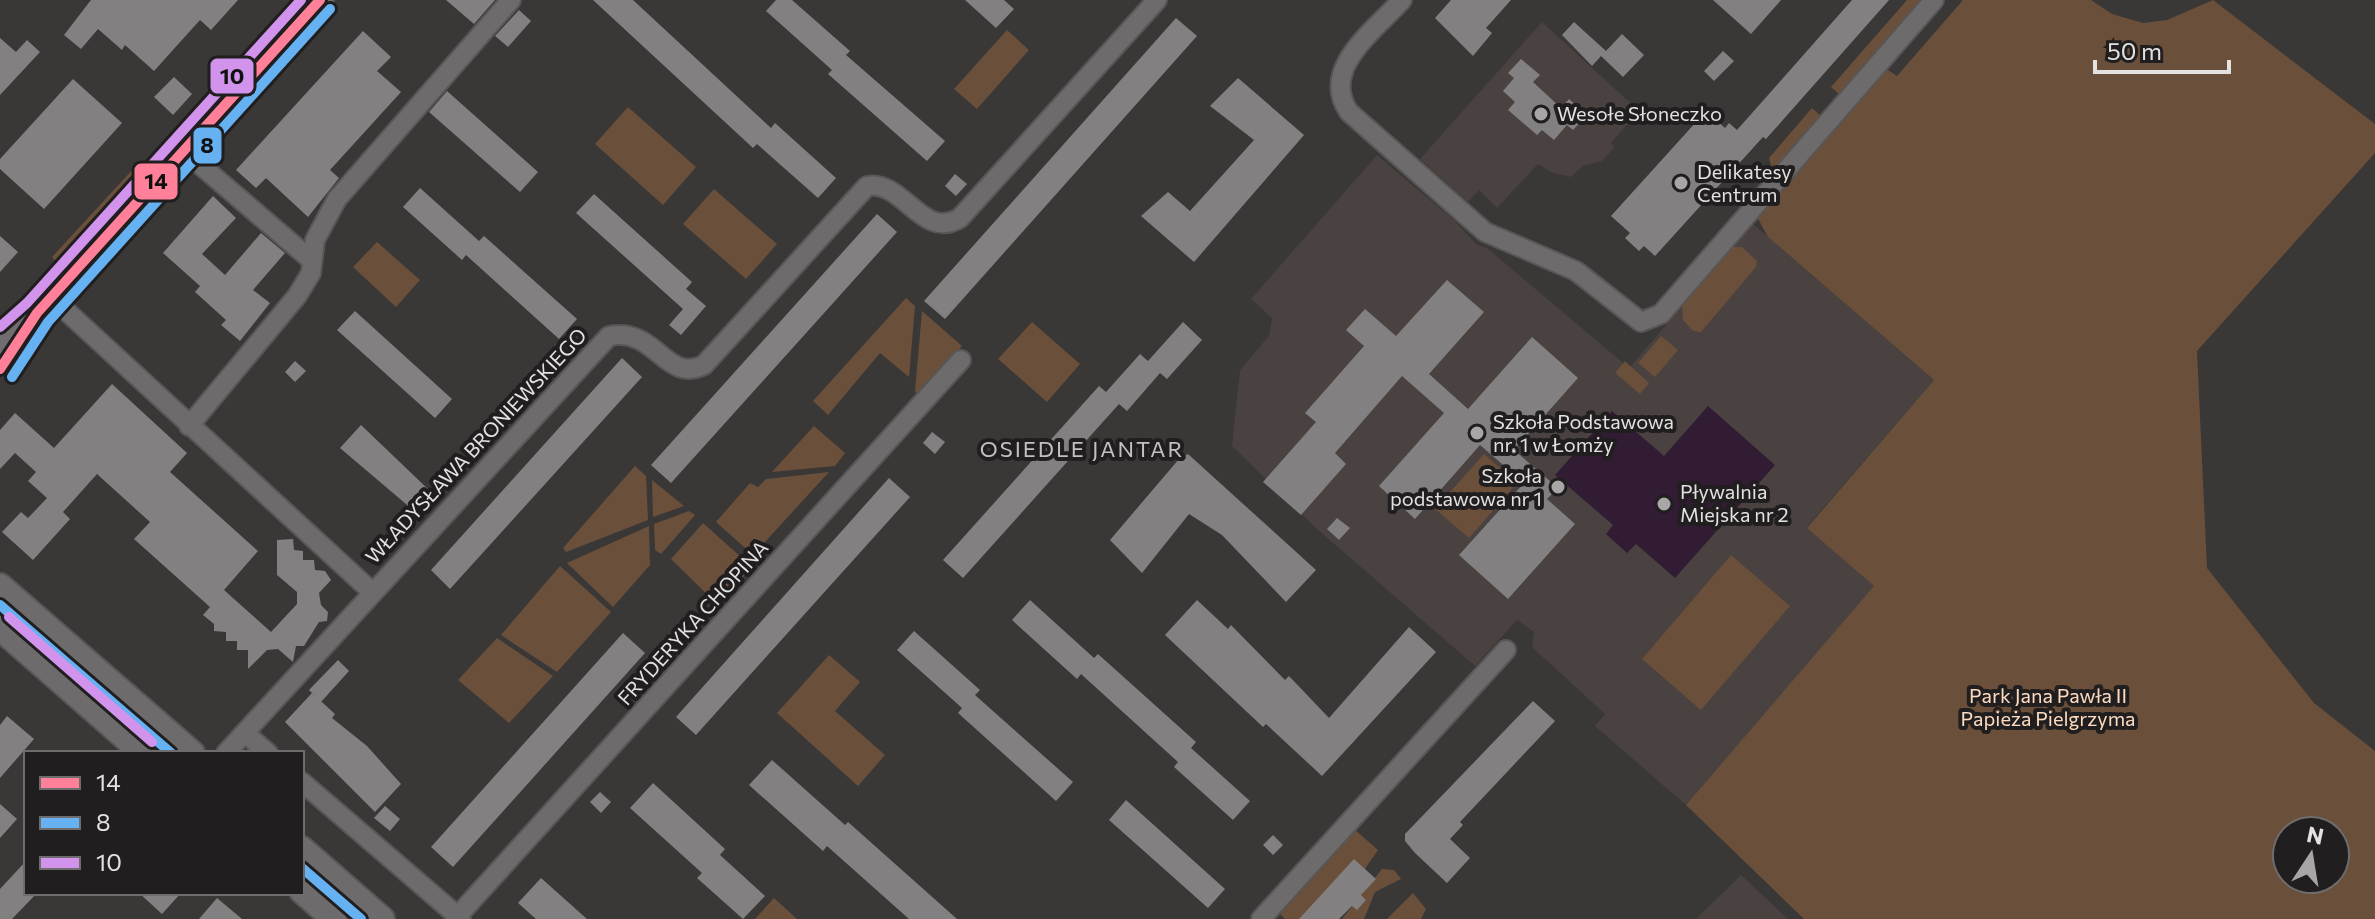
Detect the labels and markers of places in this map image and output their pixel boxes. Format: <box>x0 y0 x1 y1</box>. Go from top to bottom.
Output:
place label: Wesołe Słoneczko <box>1557 101 1722 125</box>
marker: Wesołe Słoneczko <box>1532 105 1550 123</box>
place label: Delikatesy Centrum <box>1697 159 1792 206</box>
marker: Delikatesy Centrum <box>1672 174 1690 192</box>
place label: Szkoła Podstawowa nr. 1 w Łomży <box>1493 409 1674 456</box>
marker: Szkoła Podstawowa nr. 1 w Łomży <box>1468 424 1486 442</box>
place label: Szkoła podstawowa nr 1 <box>1390 463 1542 510</box>
marker: Szkoła podstawowa nr 1 <box>1549 478 1567 496</box>
place label: Pływalnia Miejska nr 2 <box>1680 479 1789 526</box>
marker: Pływalnia Miejska nr 2 <box>1655 495 1673 513</box>

